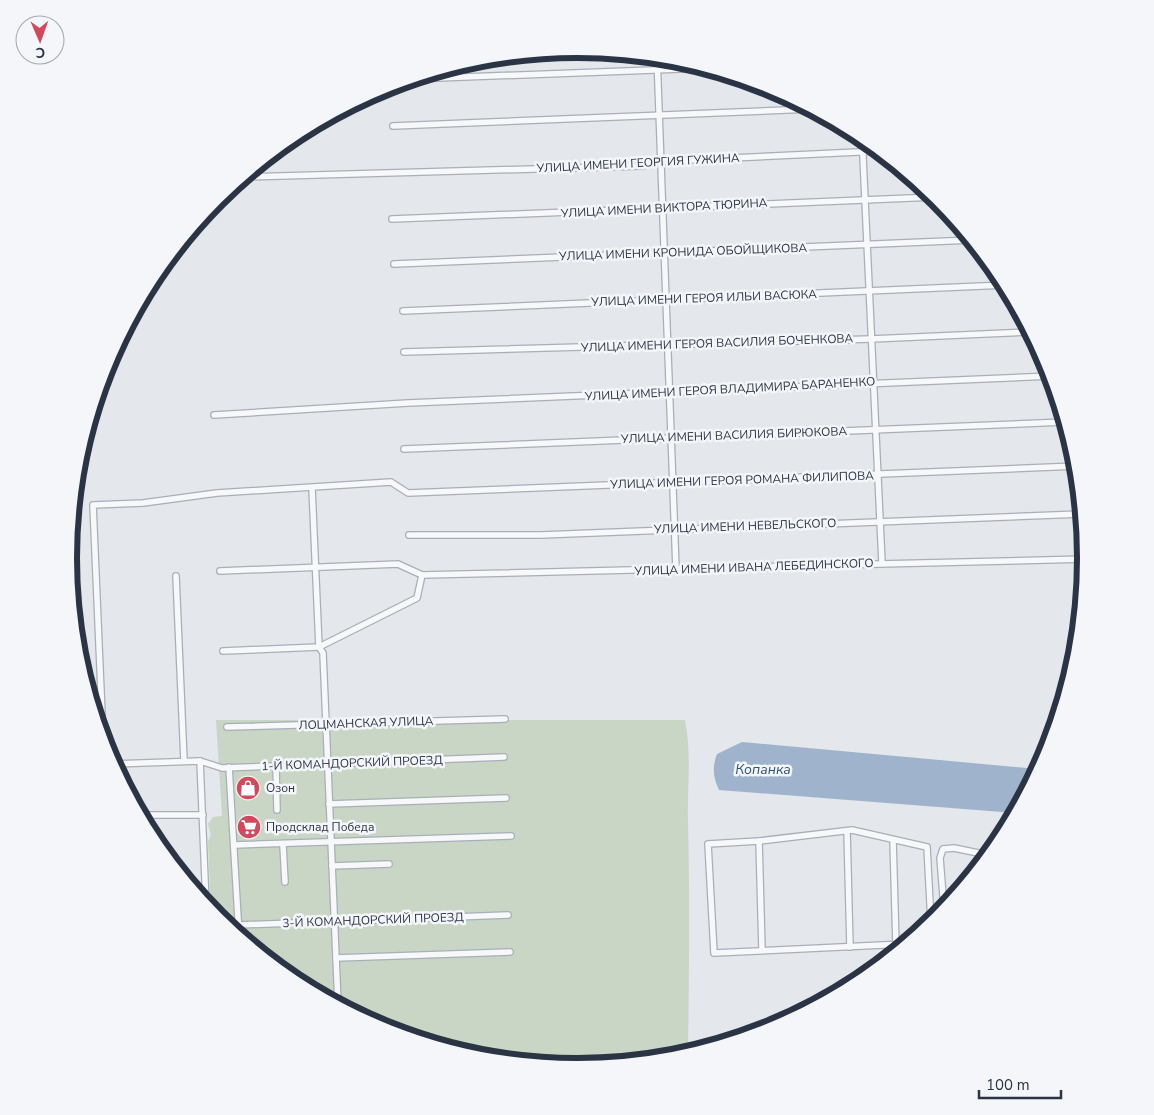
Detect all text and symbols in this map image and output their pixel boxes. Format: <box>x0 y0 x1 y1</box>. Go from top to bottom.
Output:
north arrow <box>15 15 65 65</box>
text: С <box>35 43 46 62</box>
street label: УЛИЦА ИМЕНИ ГЕОРГИЯ ГУЖИНА <box>535 150 740 176</box>
street label: УЛИЦА ИМЕНИ ВИКТОРА ТЮРИНА <box>559 195 768 221</box>
street label: УЛИЦА ИМЕНИ КРОНИДА ОБОЙЩИКОВА <box>558 240 808 264</box>
street label: УЛИЦА ИМЕНИ ГЕРОЯ ИЛЬИ ВАСЮКА <box>590 286 817 310</box>
street label: УЛИЦА ИМЕНИ ГЕРОЯ ВАСИЛИЯ БОЧЕНКОВА <box>580 330 854 356</box>
street label: УЛИЦА ИМЕНИ ГЕРОЯ ВЛАДИМИРА БАРАНЕНКО <box>583 373 876 405</box>
street label: УЛИЦА ИМЕНИ ВАСИЛИЯ БИРЮКОВА <box>620 423 848 447</box>
street label: УЛИЦА ИМЕНИ ГЕРОЯ РОМАНА ФИЛИПОВА <box>609 467 874 493</box>
street label: УЛИЦА ИМЕНИ НЕВЕЛЬСКОГО <box>652 515 837 537</box>
street label: УЛИЦА ИМЕНИ ИВАНА ЛЕБЕДИНСКОГО <box>633 555 874 579</box>
street label: ЛОЦМАНСКАЯ УЛИЦА <box>298 713 434 733</box>
street label: 1-Й КОМАНДОРСКИЙ ПРОЕЗД <box>261 752 444 774</box>
water label: Копанка <box>735 760 791 779</box>
shop icon: Озон <box>235 775 261 801</box>
place label: Озон <box>266 780 295 796</box>
supermarket icon: Продсклад Победа <box>236 814 262 840</box>
place label: Продсклад Победа <box>266 819 374 835</box>
street label: 3-Й КОМАНДОРСКИЙ ПРОЕЗД <box>282 909 465 931</box>
scale bar <box>979 1068 1062 1100</box>
text: 100 m <box>986 1075 1030 1095</box>

